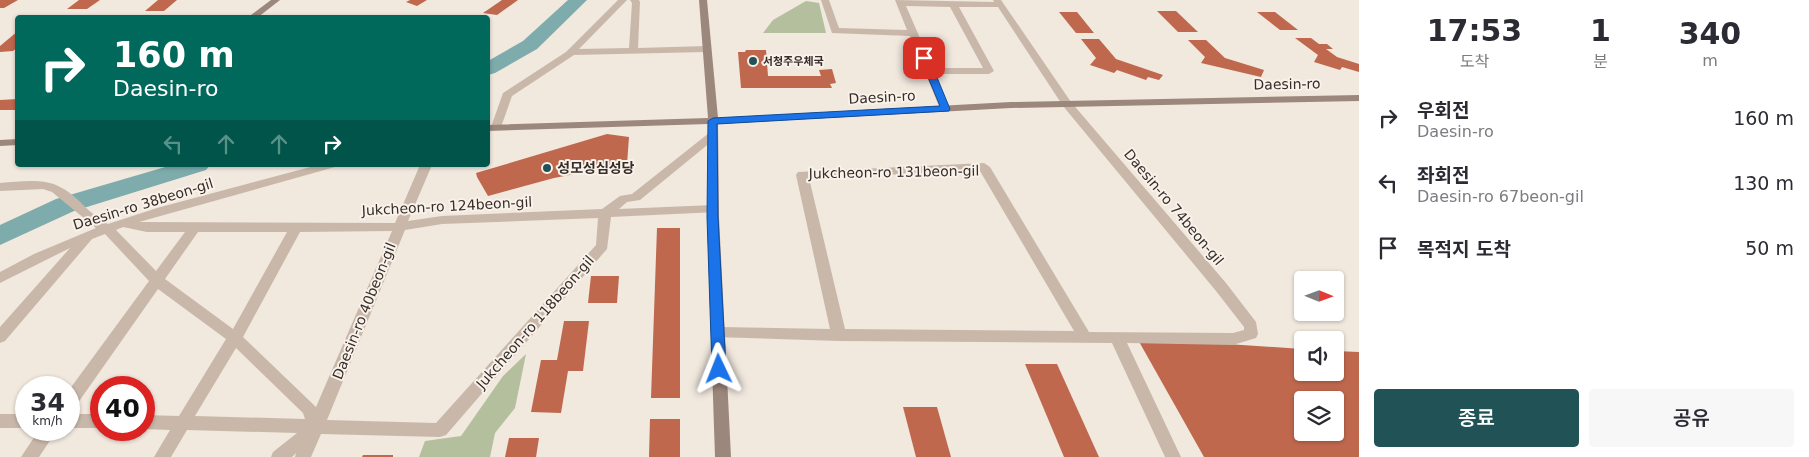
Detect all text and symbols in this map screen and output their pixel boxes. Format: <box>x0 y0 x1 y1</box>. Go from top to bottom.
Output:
text: 17:53 <box>1427 13 1522 48</box>
text: 1 <box>1590 13 1611 48</box>
text: 340 <box>1679 16 1741 51</box>
icon: right <box>30 35 95 100</box>
text: 160 m <box>113 35 235 75</box>
pin <box>903 37 945 79</box>
icon: arrive <box>910 44 938 72</box>
text: m <box>1702 51 1718 70</box>
text: 도착 <box>1460 52 1489 71</box>
text: 분 <box>1593 52 1608 71</box>
marker: 서청주우체국 <box>747 55 759 67</box>
place label: 서청주우체국 <box>763 55 824 68</box>
street label: Daesin-ro <box>1253 75 1321 93</box>
text: Daesin-ro <box>113 76 218 101</box>
street label: Daesin-ro <box>848 87 916 107</box>
text: 우회전 <box>1417 99 1469 121</box>
icon: right <box>1374 104 1402 132</box>
text: 160 m <box>1733 107 1794 129</box>
text: Daesin-ro <box>1417 122 1494 141</box>
icon: left <box>159 130 187 158</box>
icon: ahead <box>212 130 240 158</box>
icon: ahead <box>265 130 293 158</box>
icon: right <box>318 130 346 158</box>
street label: Daesin-ro 74beon-gil <box>1121 146 1227 268</box>
place label: 성모성심성당 <box>557 160 634 176</box>
marker: 성모성심성당 <box>541 162 553 174</box>
street label: Jukcheon-ro 131beon-gil <box>808 163 979 182</box>
text: 좌회전 <box>1417 164 1469 186</box>
icon: left <box>1374 169 1402 197</box>
text: 130 m <box>1733 172 1794 194</box>
street label: Daesin-ro 38beon-gil <box>71 175 215 233</box>
text: Daesin-ro 67beon-gil <box>1417 187 1584 206</box>
street label: Jukcheon-ro 124beon-gil <box>360 194 533 219</box>
icon: arrive <box>1374 234 1402 262</box>
text: 50 m <box>1745 237 1794 259</box>
text: 목적지 도착 <box>1417 238 1511 260</box>
street label: Daesin-ro 40beon-gil <box>329 240 399 382</box>
street label: Jukcheon-ro 118beon-gil <box>472 252 597 392</box>
north arrow <box>1294 271 1344 321</box>
map controls <box>1294 271 1344 441</box>
button: sound <box>1294 331 1344 381</box>
position arrow <box>692 342 744 394</box>
speed limit sign: 40 <box>90 376 155 441</box>
text: 34 <box>30 388 65 417</box>
button: 종료 <box>1374 389 1579 447</box>
button: 공유 <box>1589 389 1794 447</box>
button: layers <box>1294 391 1344 441</box>
text: km/h <box>32 414 63 428</box>

